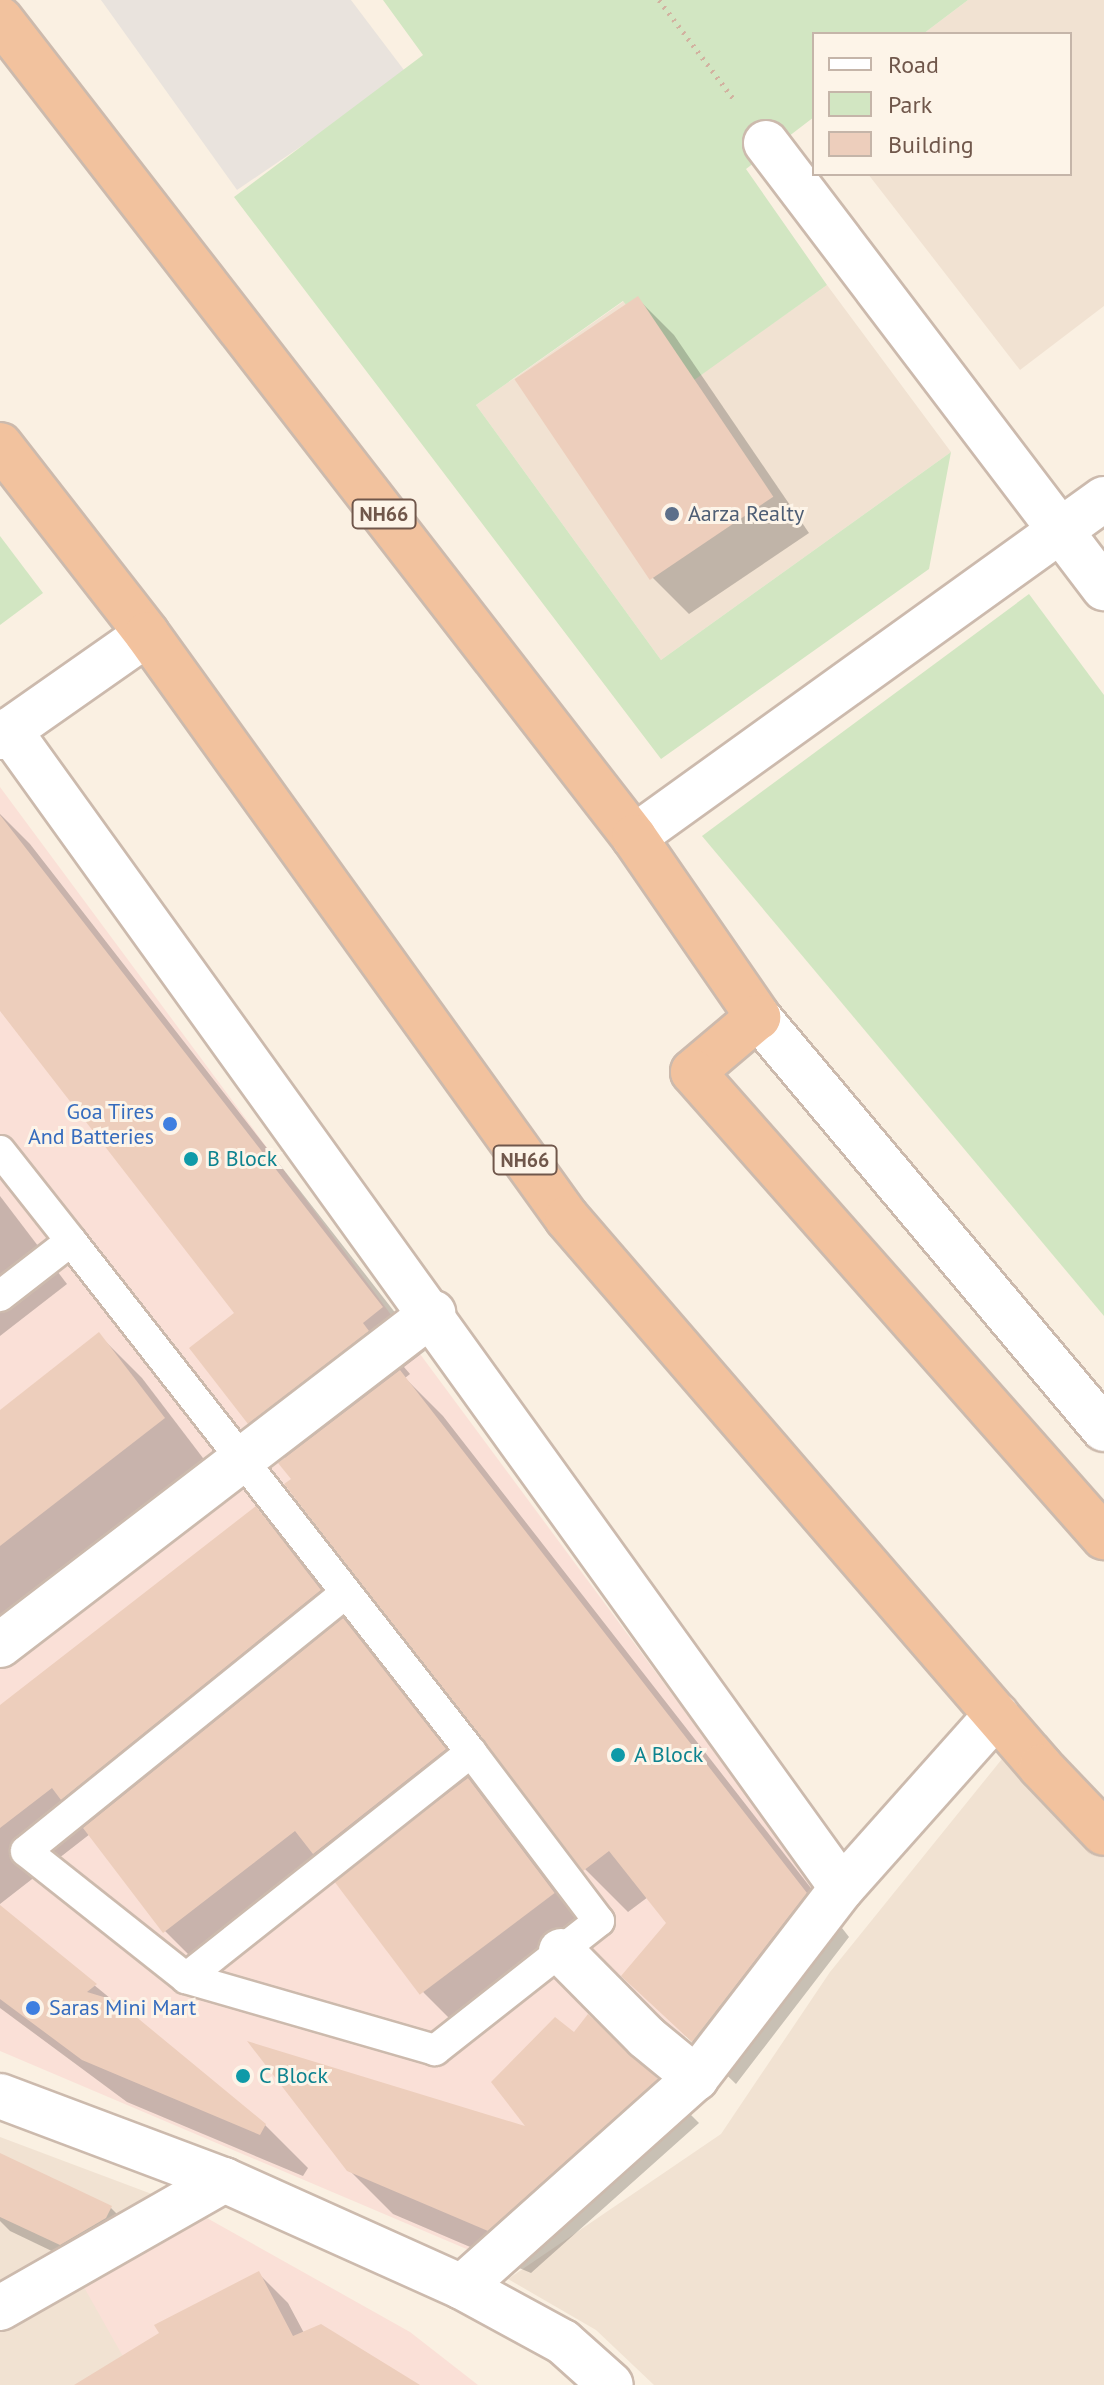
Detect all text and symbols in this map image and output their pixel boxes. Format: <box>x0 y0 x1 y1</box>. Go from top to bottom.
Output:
legend <box>812 32 1072 176</box>
text: Road <box>888 49 939 80</box>
text: Park <box>888 89 932 120</box>
text: Building <box>888 129 974 160</box>
road number: NH66 <box>350 498 418 530</box>
place label: Aarza Realty <box>688 501 804 527</box>
marker: Aarza Realty <box>663 505 681 523</box>
place label: Goa Tires And Batteries <box>28 1098 154 1150</box>
marker: Goa Tires And Batteries <box>161 1115 179 1133</box>
road number: NH66 <box>491 1144 559 1176</box>
place label: B Block <box>207 1146 277 1172</box>
marker: B Block <box>182 1150 200 1168</box>
place label: A Block <box>634 1742 704 1768</box>
marker: A Block <box>609 1746 627 1764</box>
place label: Saras Mini Mart <box>49 1995 196 2021</box>
marker: Saras Mini Mart <box>24 1999 42 2017</box>
place label: C Block <box>259 2063 329 2089</box>
marker: C Block <box>234 2067 252 2085</box>

